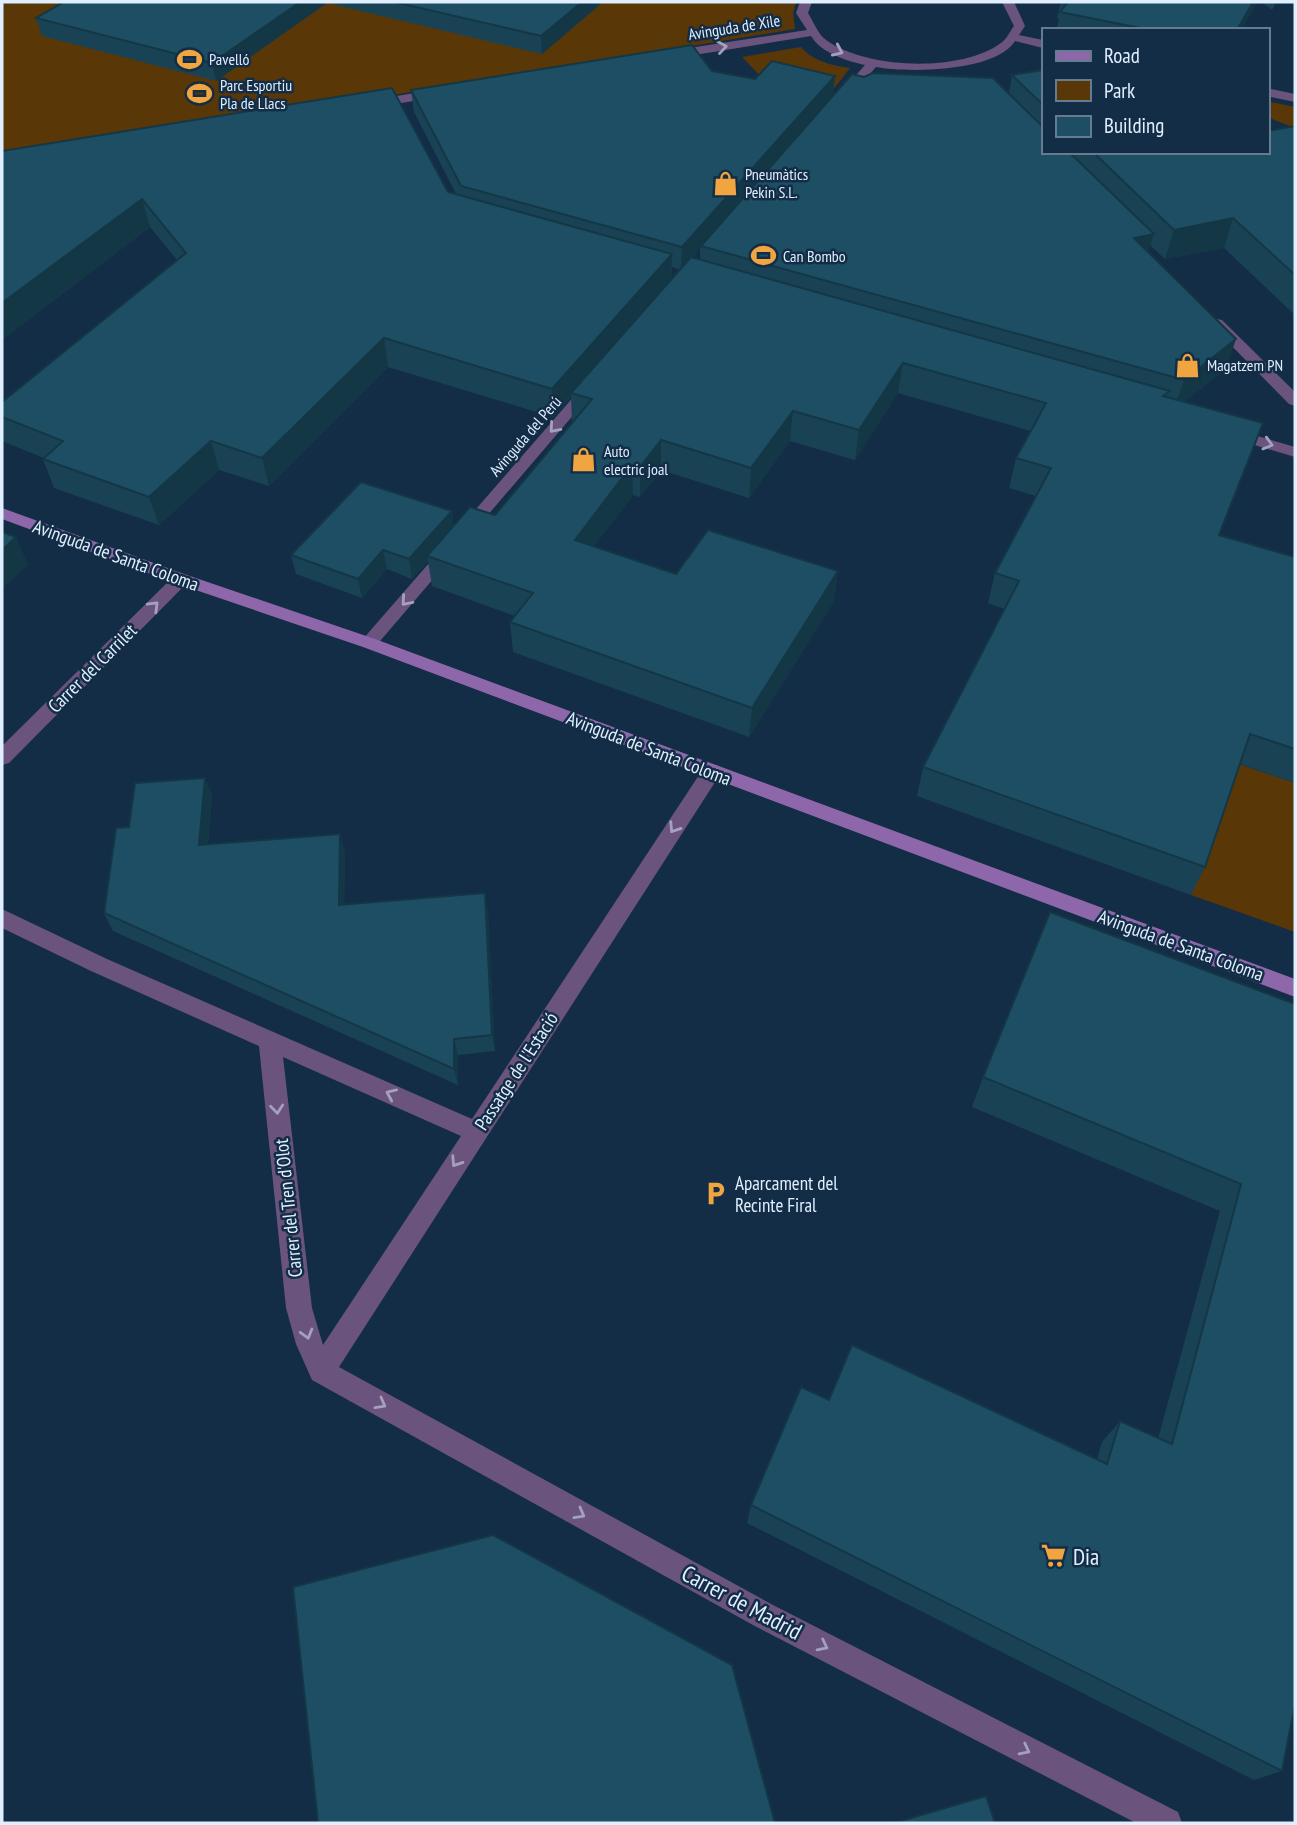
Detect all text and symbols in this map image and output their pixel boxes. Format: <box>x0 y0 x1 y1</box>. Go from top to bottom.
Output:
street label: Avinguda de Xile <box>687 10 781 44</box>
legend <box>1042 28 1269 154</box>
one-way arrow <box>716 40 728 55</box>
text: Road <box>1104 42 1140 69</box>
one-way arrow <box>831 43 844 57</box>
sports icon: Pavelló <box>175 45 203 73</box>
place label: Pavelló <box>209 49 249 69</box>
place label: Parc Esportiu Pla de Llacs <box>220 75 292 113</box>
text: Park <box>1104 77 1135 104</box>
sports icon: Parc Esportiu Pla de Llacs <box>186 80 214 108</box>
text: Building <box>1104 112 1164 139</box>
place label: Pneumàtics Pekin S.L. <box>745 164 808 202</box>
shop icon: Pneumàtics Pekin S.L. <box>711 169 739 197</box>
sports icon: Can Bombo <box>749 242 777 270</box>
place label: Can Bombo <box>783 246 846 266</box>
shop icon: Magatzem PN <box>1173 351 1201 379</box>
place label: Magatzem PN <box>1207 355 1283 375</box>
street label: Avinguda del Perú <box>485 392 565 480</box>
one-way arrow <box>550 420 562 433</box>
one-way arrow <box>1262 436 1274 450</box>
place label: Auto electric joal <box>604 441 668 479</box>
shop icon: Auto electric joal <box>570 446 598 474</box>
street label: Avinguda de Santa Coloma <box>30 514 202 596</box>
one-way arrow <box>402 592 414 605</box>
one-way arrow <box>146 601 159 614</box>
street label: Carrer del Carrilet <box>42 618 142 718</box>
street label: Avinguda de Santa Coloma <box>563 706 735 790</box>
one-way arrow <box>670 821 683 834</box>
street label: Avinguda de Santa Coloma <box>1095 904 1267 986</box>
street label: Passatge de l'Estació <box>469 1008 563 1134</box>
one-way arrow <box>386 1089 398 1103</box>
one-way arrow <box>270 1103 285 1115</box>
street label: Carrer del Tren d'Olot <box>269 1137 307 1278</box>
one-way arrow <box>452 1155 465 1168</box>
place label: Aparcament del Recinte Firal <box>735 1171 838 1217</box>
parking icon: Aparcament del Recinte Firal <box>701 1180 729 1208</box>
one-way arrow <box>298 1328 313 1340</box>
one-way arrow <box>374 1395 386 1409</box>
one-way arrow <box>573 1506 586 1519</box>
supermarket icon: Dia <box>1039 1542 1067 1570</box>
place label: Dia <box>1073 1542 1099 1571</box>
street label: Carrer de Madrid <box>677 1558 807 1646</box>
one-way arrow <box>816 1637 828 1651</box>
one-way arrow <box>1018 1742 1030 1755</box>

